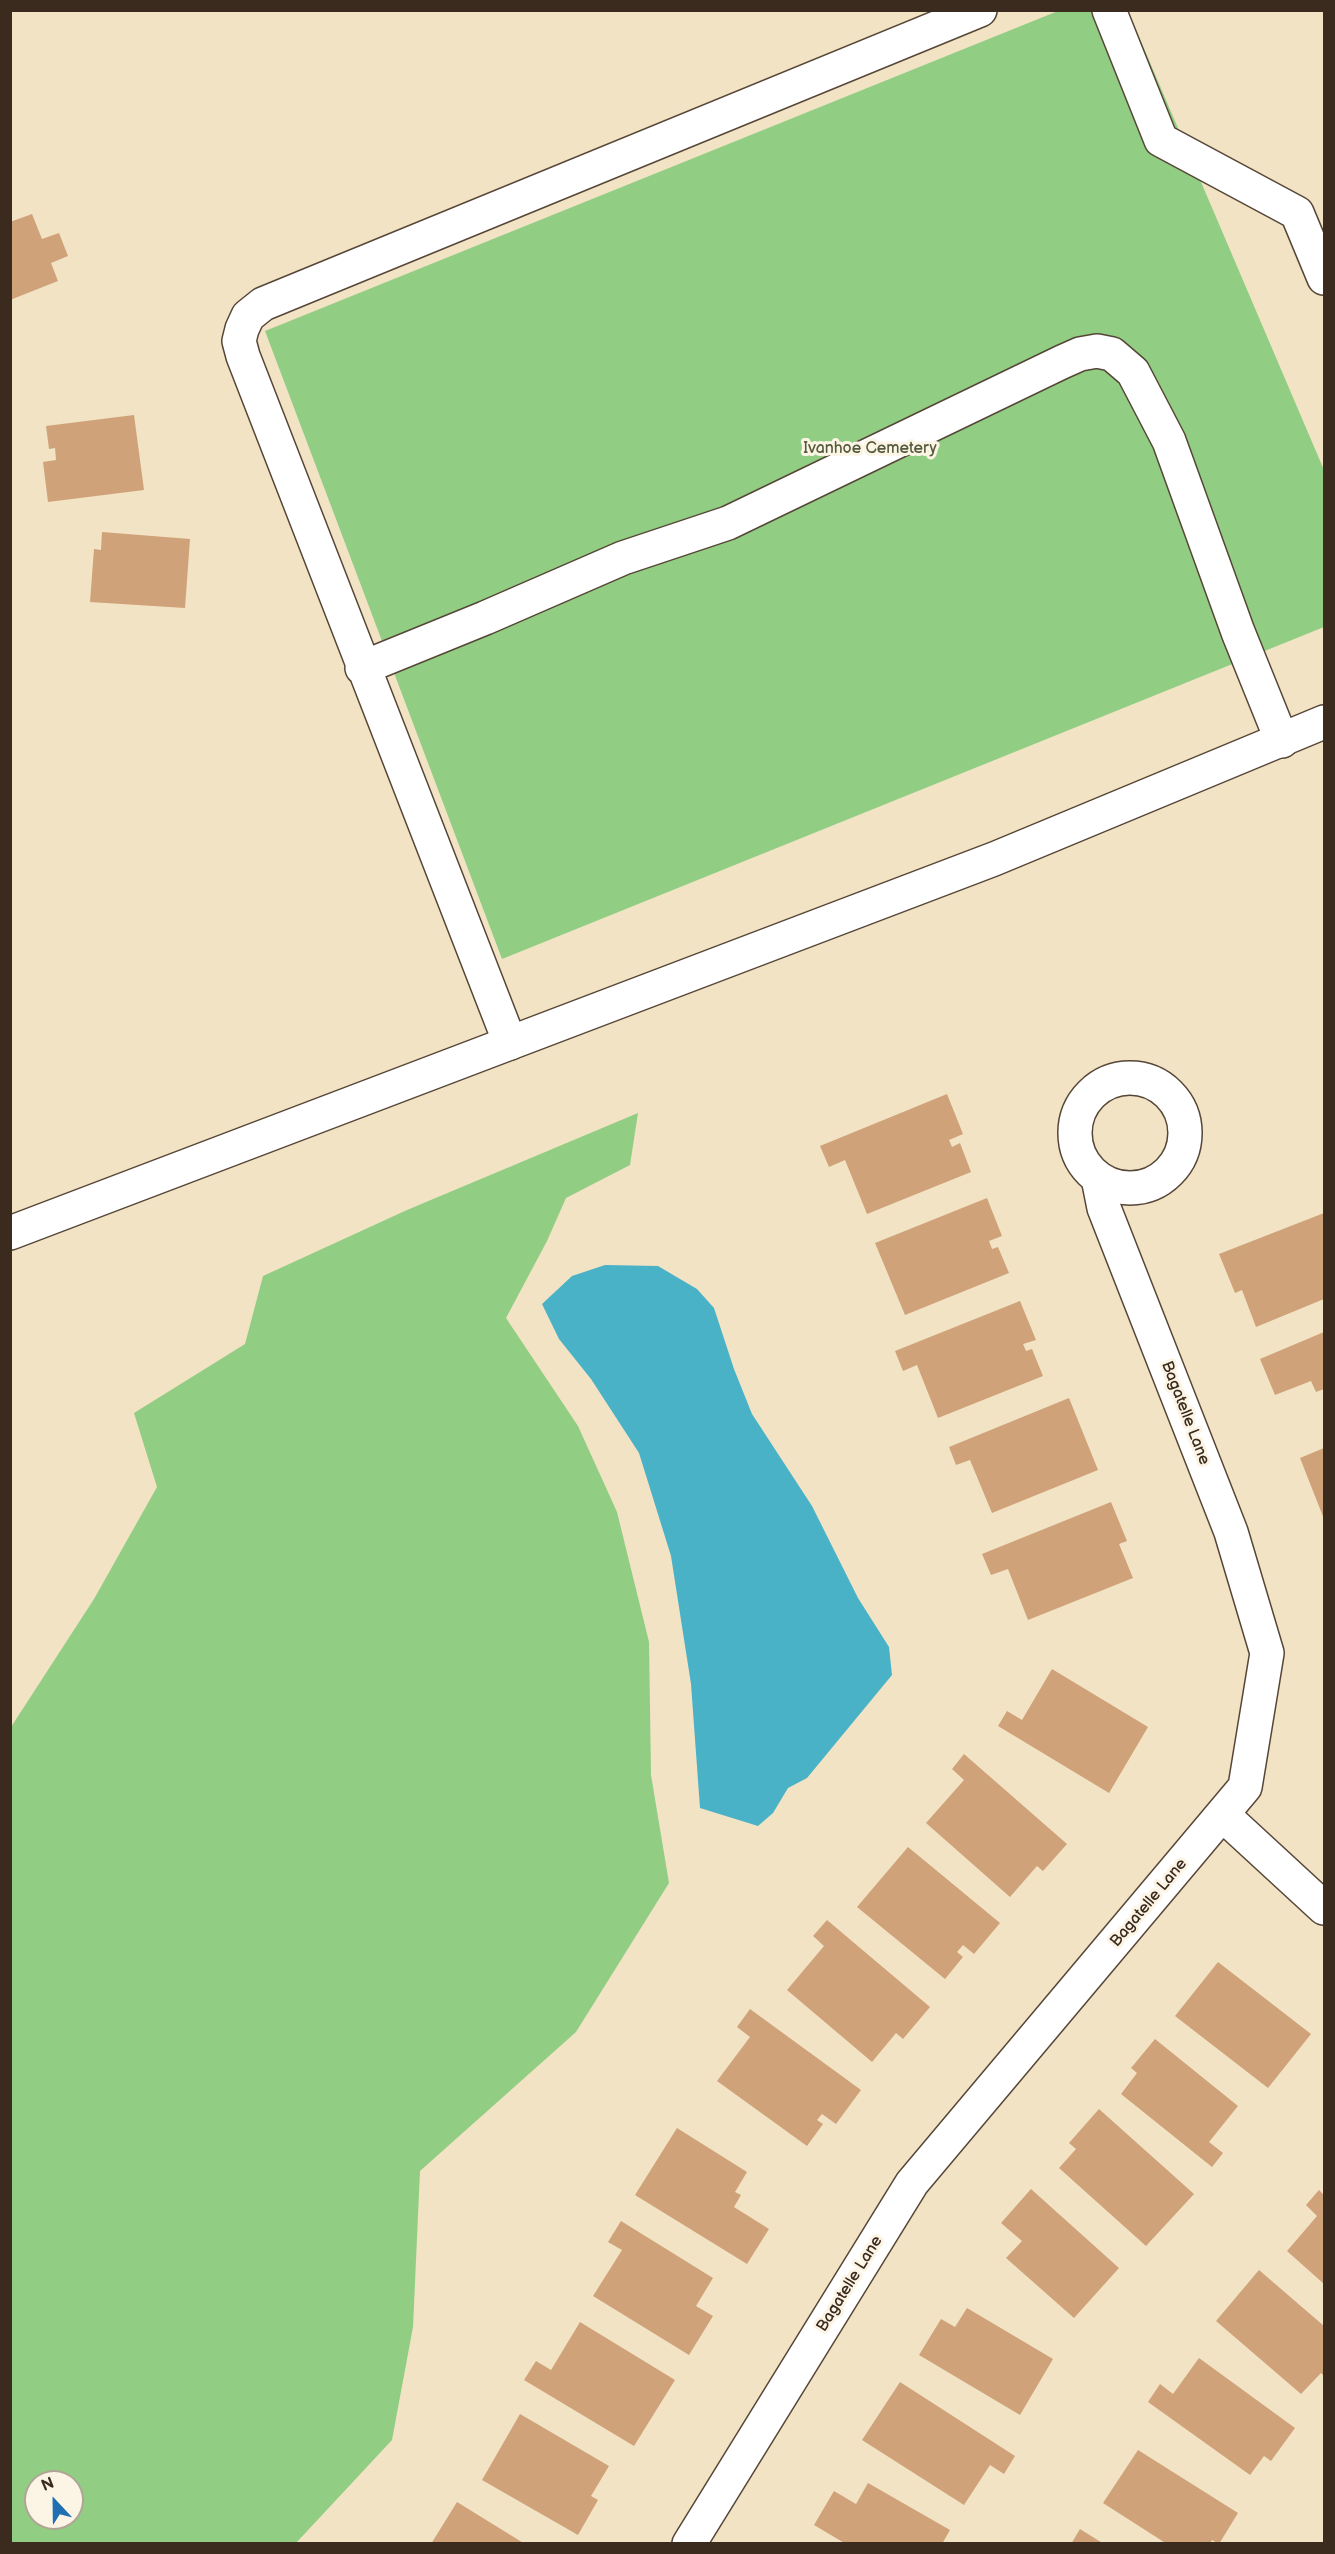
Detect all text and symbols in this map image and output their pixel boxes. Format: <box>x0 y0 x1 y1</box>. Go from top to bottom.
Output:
park label: Ivanhoe Cemetery <box>803 439 937 459</box>
street label: Bagatelle Lane <box>1156 1359 1214 1467</box>
street label: Bagatelle Lane <box>1106 1855 1192 1951</box>
street label: Bagatelle Lane <box>813 2233 887 2335</box>
north arrow <box>24 2470 84 2530</box>
text: N <box>39 2474 57 2496</box>

